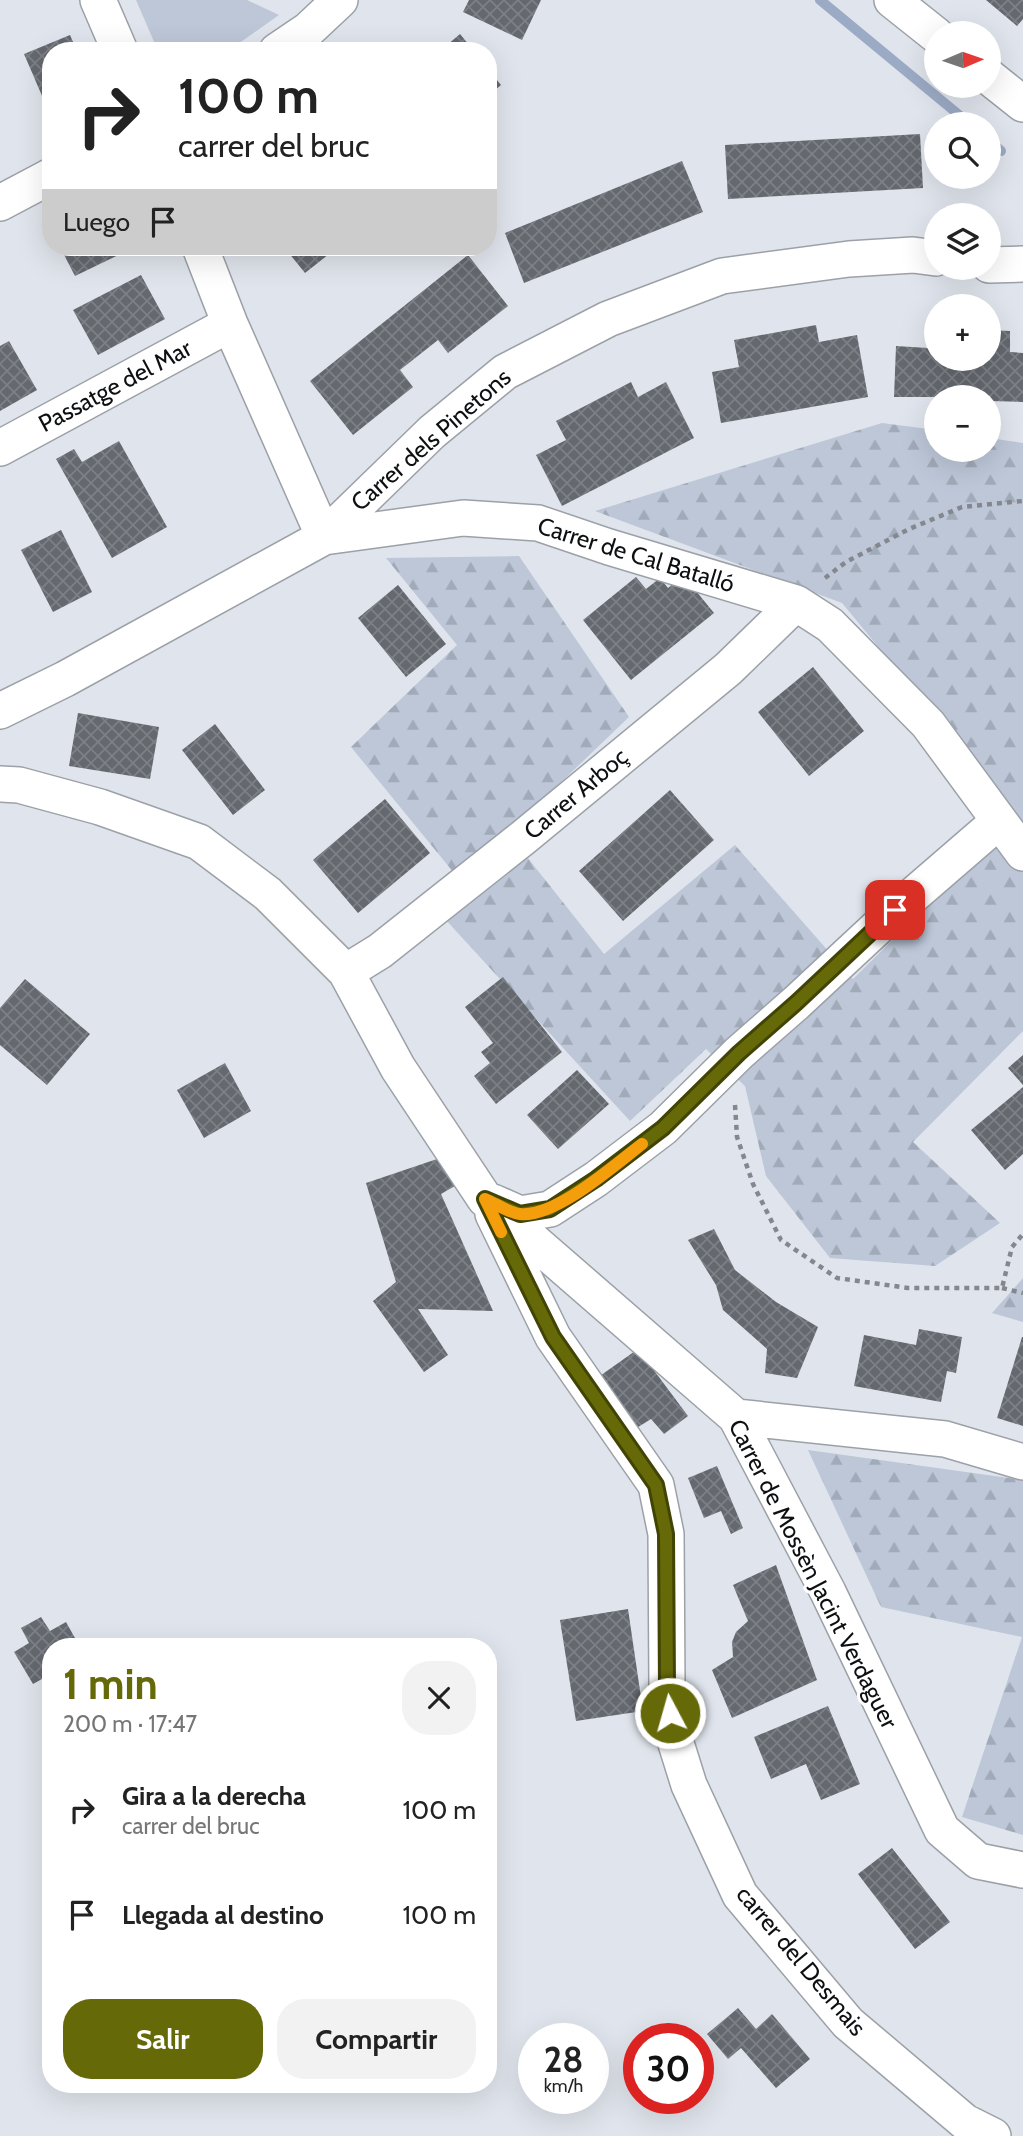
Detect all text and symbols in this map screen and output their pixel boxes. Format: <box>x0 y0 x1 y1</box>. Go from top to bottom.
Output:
north arrow <box>924 21 1001 98</box>
map controls <box>924 21 1001 462</box>
text: 100 m <box>178 66 319 125</box>
icon: right <box>63 70 154 161</box>
button: search <box>924 112 1001 189</box>
text: carrer del bruc <box>178 126 369 165</box>
icon: arrive <box>144 203 182 241</box>
button: layers <box>924 203 1001 280</box>
text: Luego <box>63 206 130 238</box>
button: + <box>924 294 1001 371</box>
street label: Passatge del Mar <box>33 333 197 438</box>
street label: Carrer dels Pinetons <box>345 362 516 517</box>
button: − <box>924 385 1001 462</box>
street label: Carrer de Cal Batalló <box>534 511 738 598</box>
street label: Carrer Arboç <box>518 742 633 845</box>
pin <box>865 880 925 940</box>
icon: arrive <box>876 891 914 929</box>
street label: Carrer de Mossèn Jacint Verdaguer <box>723 1414 904 1733</box>
text: 1 min <box>63 1658 158 1710</box>
button: close <box>402 1661 476 1735</box>
position arrow <box>633 1676 707 1750</box>
text: 200 m · 17:47 <box>63 1710 197 1738</box>
text: Gira a la derecha <box>122 1780 306 1812</box>
icon: right <box>63 1791 101 1829</box>
text: 100 m <box>403 1794 476 1826</box>
text: carrer del bruc <box>122 1812 260 1840</box>
street label: carrer del Desmais <box>730 1880 872 2041</box>
icon: arrive <box>63 1896 101 1934</box>
text: Llegada al destino <box>122 1899 324 1931</box>
text: 100 m <box>403 1899 476 1931</box>
button: Salir <box>63 1999 263 2079</box>
button: Compartir <box>277 1999 476 2079</box>
speed limit sign: 30 <box>623 2023 714 2114</box>
text: 28 <box>544 2038 583 2081</box>
text: km/h <box>544 2075 583 2097</box>

